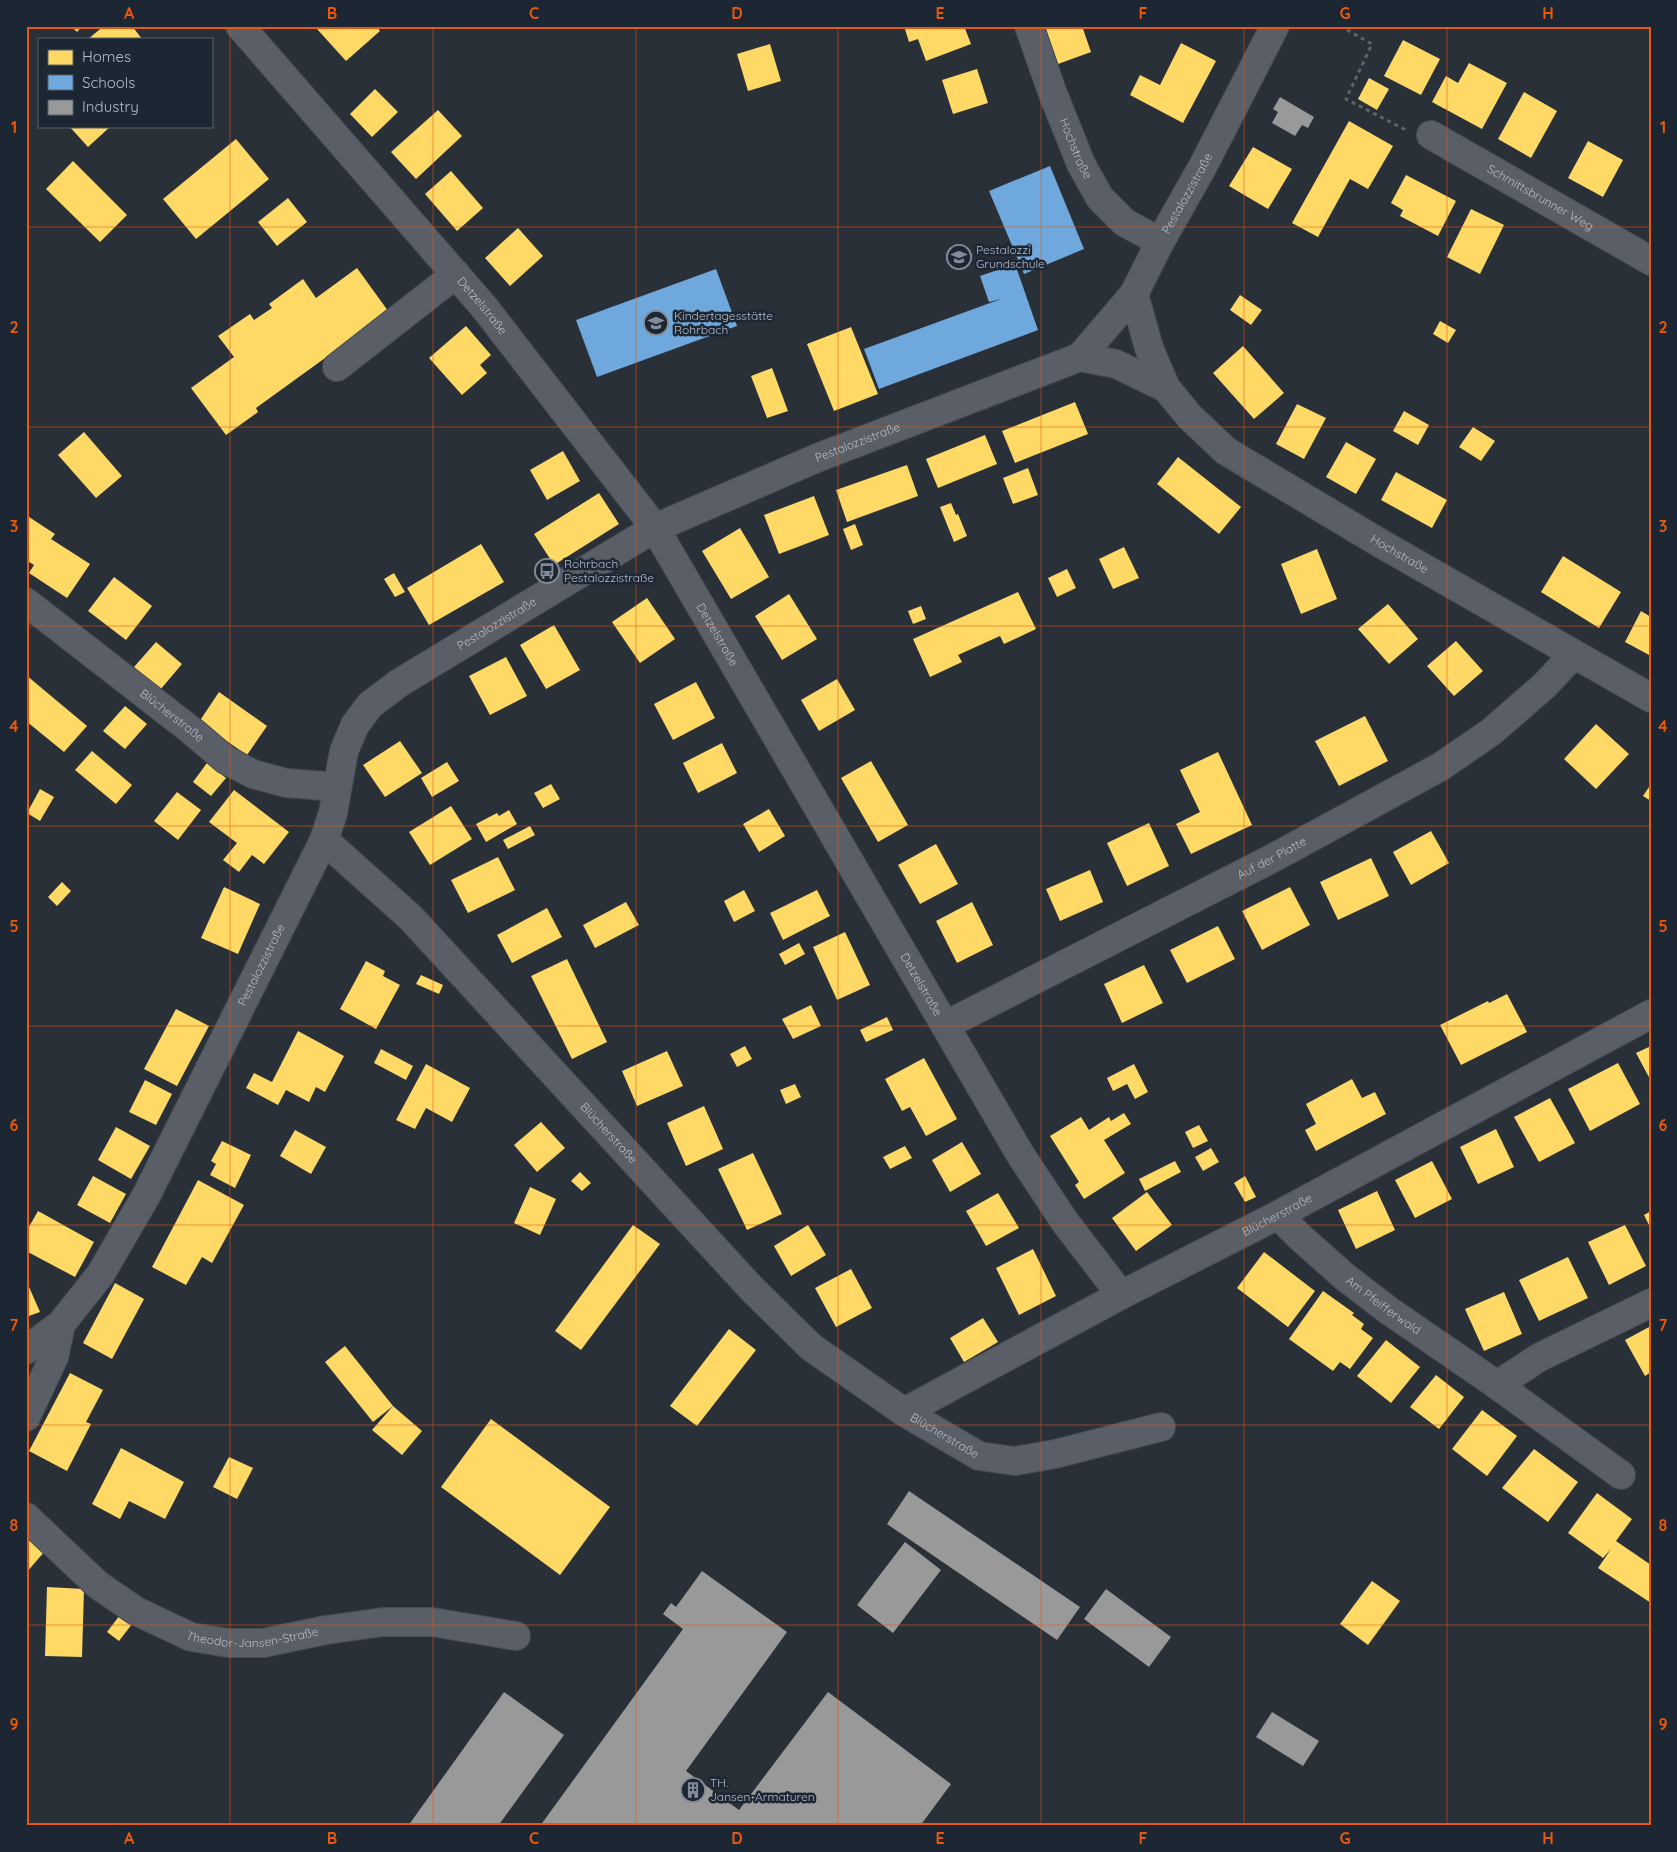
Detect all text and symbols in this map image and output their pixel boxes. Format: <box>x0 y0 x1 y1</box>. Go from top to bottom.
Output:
text: A <box>124 3 135 23</box>
text: B <box>327 3 337 23</box>
text: C <box>529 3 539 23</box>
text: D <box>731 3 743 23</box>
text: E <box>935 3 945 23</box>
text: F <box>1139 3 1148 23</box>
text: G <box>1339 3 1351 23</box>
text: H <box>1542 3 1554 23</box>
legend <box>38 38 212 128</box>
text: Homes <box>82 47 131 66</box>
text: Schools <box>82 73 135 92</box>
text: Industry <box>82 97 139 116</box>
street label: Hochstraße <box>1056 116 1096 181</box>
text: 1 <box>11 117 17 137</box>
text: 1 <box>1660 117 1666 137</box>
street label: Pestalozzistraße <box>1158 150 1215 236</box>
street label: Schmittsbrunner Weg <box>1485 161 1597 234</box>
place label: Pestalozzi Grundschule <box>976 242 1045 271</box>
school or university icon: Pestalozzi Grundschule <box>946 244 972 270</box>
street label: Detzelstraße <box>454 274 511 338</box>
place label: Kindertagesstätte Rohrbach <box>674 308 773 337</box>
school or university icon: Kindertagesstätte Rohrbach <box>643 310 669 336</box>
text: 2 <box>9 317 19 337</box>
text: 2 <box>1658 317 1668 337</box>
street label: Pestalozzistraße <box>813 419 902 465</box>
text: 3 <box>10 516 18 536</box>
text: 3 <box>1659 516 1667 536</box>
street label: Hochstraße <box>1368 531 1432 576</box>
place label: Rohrbach Pestalozzistraße <box>564 556 654 585</box>
bus stop icon: Rohrbach Pestalozzistraße <box>534 558 560 584</box>
street label: Pestalozzistraße <box>454 593 539 653</box>
street label: Detzelstraße <box>693 600 742 669</box>
street label: Blücherstraße <box>137 685 208 745</box>
text: 4 <box>9 716 19 736</box>
text: 4 <box>1658 716 1668 736</box>
street label: Auf der Platte <box>1234 833 1309 882</box>
text: 5 <box>9 916 19 936</box>
text: 5 <box>1658 916 1668 936</box>
street label: Pestalozzistraße <box>234 921 288 1008</box>
street label: Detzelstraße <box>897 950 946 1019</box>
street label: Blücherstraße <box>577 1099 641 1166</box>
text: 6 <box>10 1115 19 1135</box>
text: 6 <box>1659 1115 1668 1135</box>
street label: Blücherstraße <box>1239 1190 1315 1239</box>
street label: Am Pfeifferwald <box>1343 1272 1424 1337</box>
text: 7 <box>10 1315 19 1335</box>
text: 7 <box>1659 1315 1668 1335</box>
street label: Blücherstraße <box>908 1409 982 1462</box>
text: 8 <box>10 1515 19 1535</box>
text: 8 <box>1659 1515 1668 1535</box>
street label: Theodor-Jansen-Straße <box>184 1624 320 1650</box>
text: 9 <box>9 1714 19 1734</box>
text: 9 <box>1658 1714 1668 1734</box>
place label: TH. Jansen-Armaturen <box>710 1775 815 1804</box>
building icon: TH. Jansen-Armaturen <box>680 1777 706 1803</box>
text: A <box>124 1828 135 1848</box>
text: B <box>327 1828 337 1848</box>
text: C <box>529 1828 539 1848</box>
text: D <box>731 1828 743 1848</box>
text: E <box>935 1828 945 1848</box>
text: F <box>1139 1828 1148 1848</box>
text: G <box>1339 1828 1351 1848</box>
text: H <box>1542 1828 1554 1848</box>

